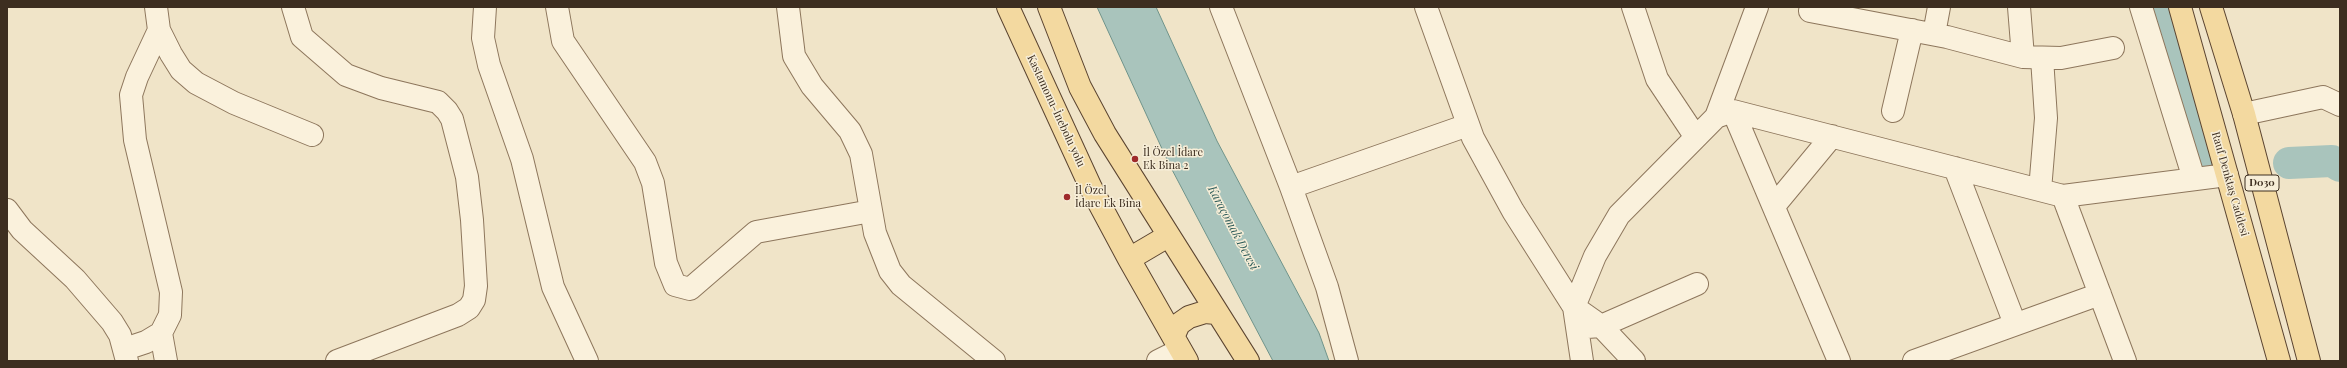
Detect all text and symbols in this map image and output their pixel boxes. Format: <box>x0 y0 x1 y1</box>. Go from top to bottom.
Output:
street label: Kastamonu-İnebolu yolu <box>1024 53 1088 169</box>
street label: Rauf Denktaş Caddesi <box>2209 130 2251 238</box>
place label: İl Özel İdare Ek Bina 2 <box>1143 146 1203 172</box>
marker: İl Özel İdare Ek Bina 2 <box>1130 154 1140 164</box>
road number: D030 <box>2245 175 2279 191</box>
water label: Karaçomak Deresi <box>1205 183 1261 273</box>
place label: İl Özel İdare Ek Bina <box>1075 184 1141 210</box>
marker: İl Özel İdare Ek Bina <box>1062 192 1072 202</box>

